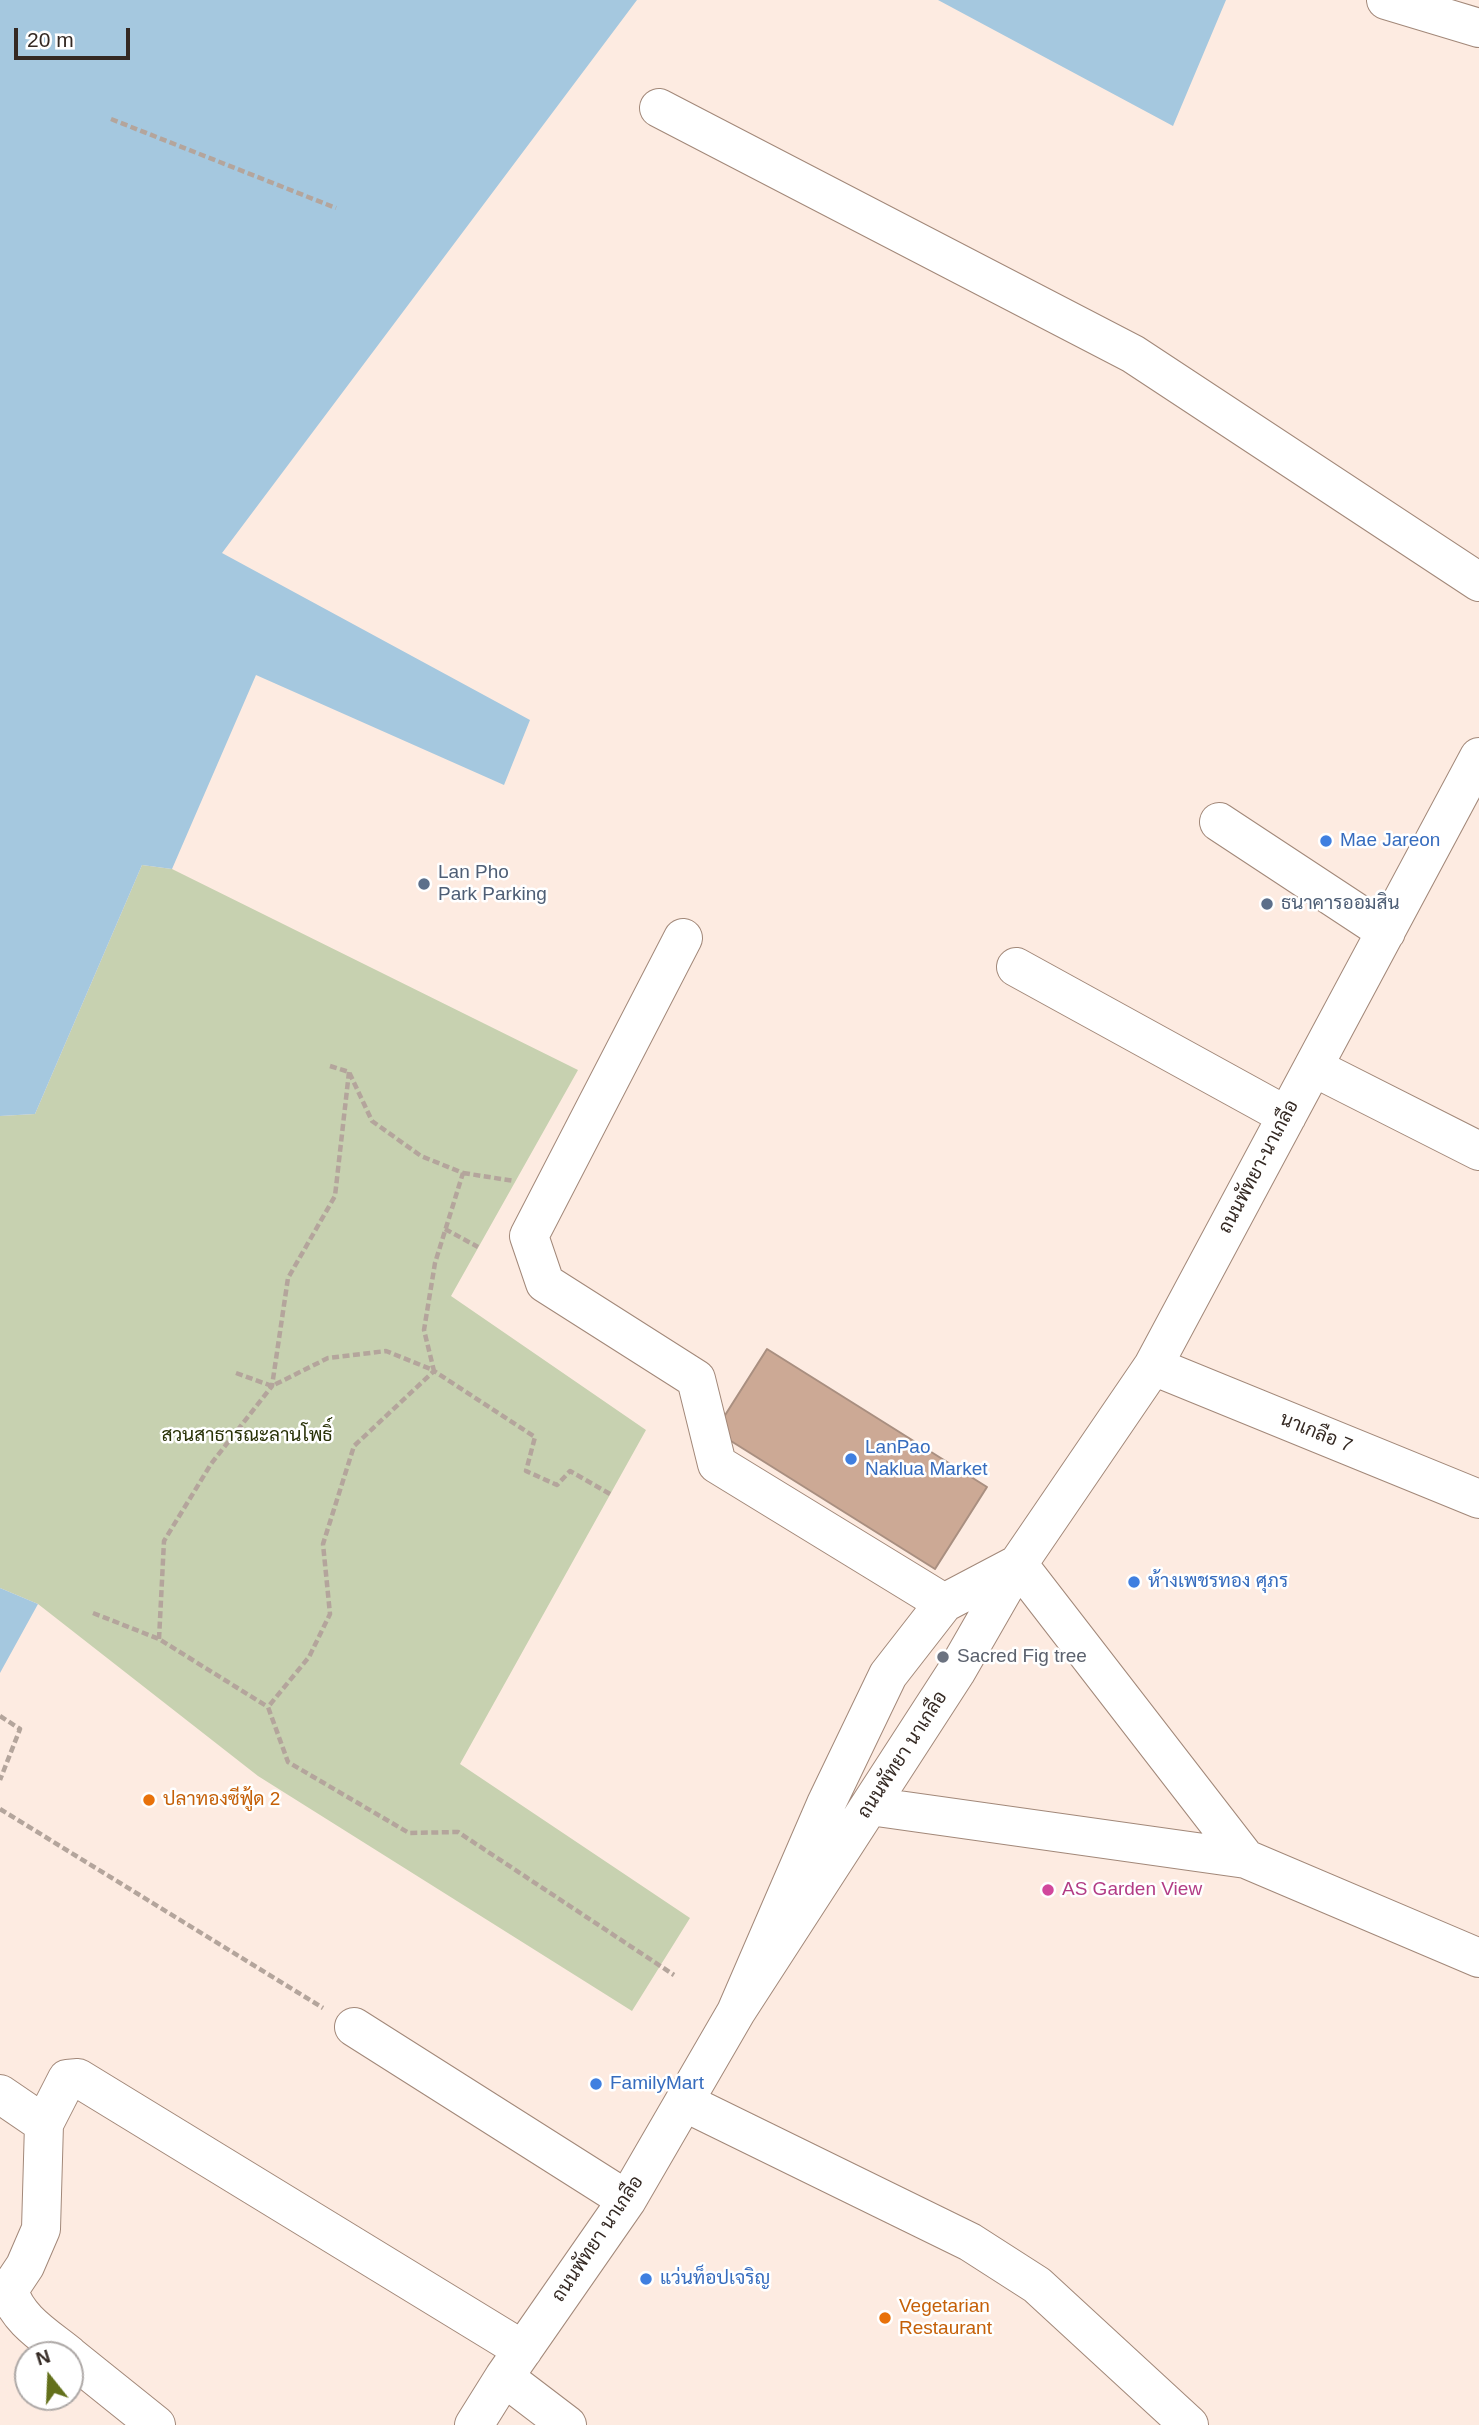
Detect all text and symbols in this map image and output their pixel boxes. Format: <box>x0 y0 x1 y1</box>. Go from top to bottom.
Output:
scale bar <box>18 14 133 58</box>
text: 20 m <box>27 28 74 51</box>
place label: Mae Jareon <box>1340 830 1440 852</box>
marker: Mae Jareon <box>1318 833 1334 849</box>
place label: Lan Pho Park Parking <box>438 862 547 906</box>
marker: Lan Pho Park Parking <box>416 876 432 892</box>
place label: ธนาคารออมสิน <box>1281 893 1400 915</box>
marker: ธนาคารออมสิน <box>1259 896 1275 912</box>
street label: ถนนพัทยา-นาเกลือ <box>1214 1096 1304 1238</box>
street label: นาเกลือ 7 <box>1276 1408 1356 1458</box>
park label: สวนสาธารณะลานโพธิ์ <box>161 1425 333 1447</box>
place label: LanPao Naklua Market <box>865 1437 987 1481</box>
marker: LanPao Naklua Market <box>843 1451 859 1467</box>
place label: ห้างเพชรทอง ศุภร <box>1148 1571 1288 1593</box>
marker: ห้างเพชรทอง ศุภร <box>1126 1574 1142 1590</box>
place label: Sacred Fig tree <box>957 1646 1087 1668</box>
marker: Sacred Fig tree <box>935 1649 951 1665</box>
street label: ถนนพัทยา นาเกลือ <box>853 1687 953 1823</box>
place label: ปลาทองซีฟู้ด 2 <box>163 1789 280 1811</box>
marker: ปลาทองซีฟู้ด 2 <box>141 1792 157 1808</box>
place label: AS Garden View <box>1062 1879 1202 1901</box>
marker: AS Garden View <box>1040 1882 1056 1898</box>
place label: FamilyMart <box>610 2073 704 2095</box>
marker: FamilyMart <box>588 2076 604 2092</box>
street label: ถนนพัทยา นาเกลือ <box>547 2172 649 2306</box>
place label: แว่นท็อปเจริญ <box>660 2268 770 2290</box>
marker: แว่นท็อปเจริญ <box>638 2271 654 2287</box>
place label: Vegetarian Restaurant <box>899 2296 992 2340</box>
marker: Vegetarian Restaurant <box>877 2310 893 2326</box>
north arrow <box>14 2341 84 2411</box>
text: N <box>33 2345 53 2370</box>

